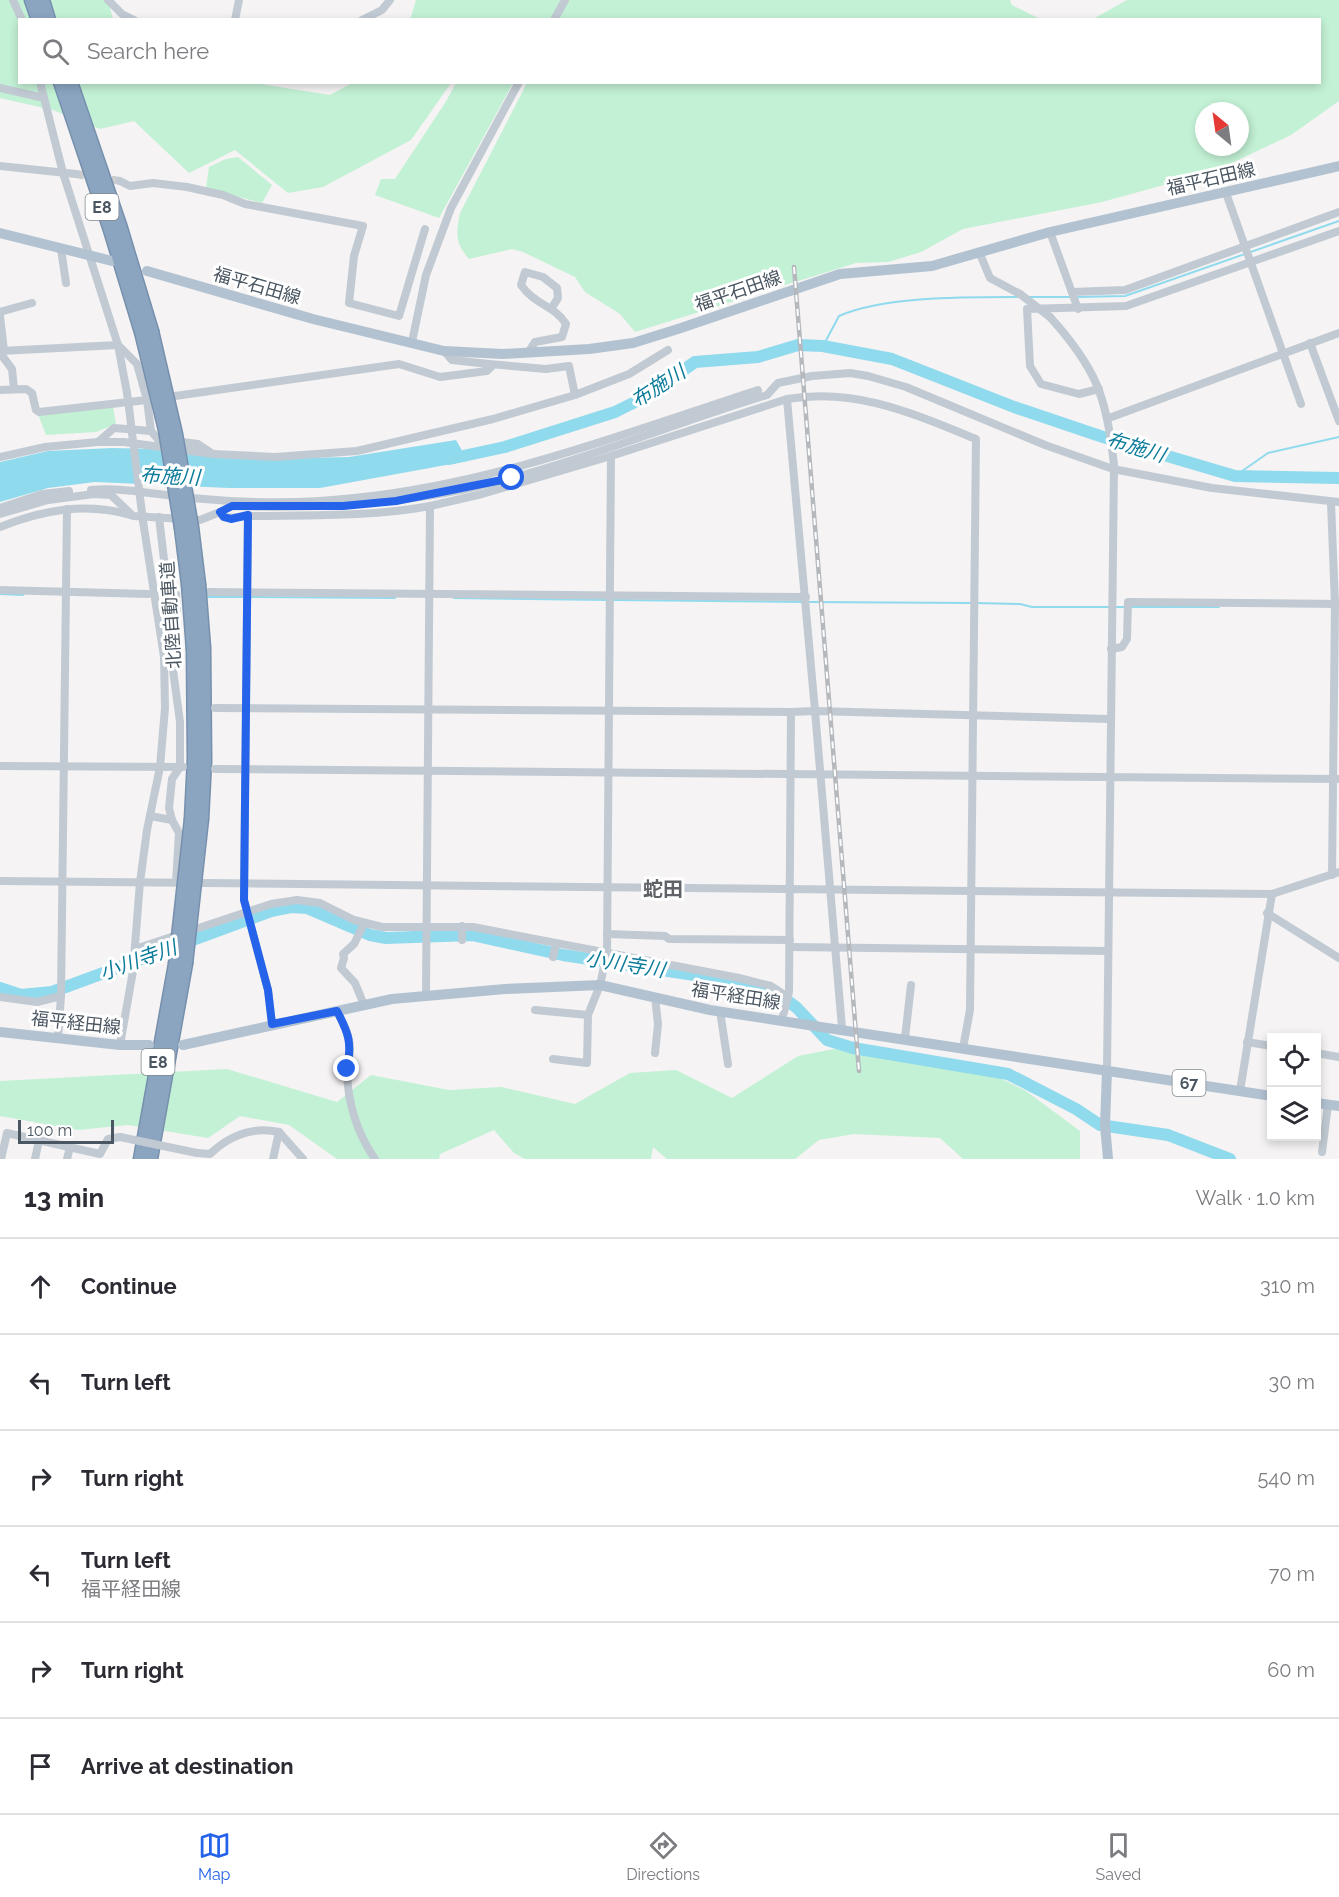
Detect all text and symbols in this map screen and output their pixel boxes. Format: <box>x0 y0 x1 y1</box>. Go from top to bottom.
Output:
search box <box>18 18 1321 84</box>
icon: search <box>39 35 72 68</box>
text: Search here <box>87 38 209 64</box>
north arrow <box>1195 102 1249 156</box>
street label: 福平石田線 <box>1165 158 1257 199</box>
road number: E8 <box>86 194 118 220</box>
street label: 福平石田線 <box>211 263 303 308</box>
street label: 福平石田線 <box>692 266 784 315</box>
water label: 布施川 <box>626 359 691 412</box>
water label: 布施川 <box>1104 427 1170 468</box>
water label: 布施川 <box>139 462 203 490</box>
route start <box>498 464 524 490</box>
street label: 北陸自動車道 <box>156 560 185 670</box>
district label: 蛇田 <box>643 877 683 901</box>
water label: 小川寺川 <box>96 934 182 985</box>
water label: 小川寺川 <box>584 946 668 982</box>
street label: 福平経田線 <box>690 978 782 1013</box>
street label: 福平経田線 <box>30 1007 122 1038</box>
map controls <box>1267 1033 1321 1141</box>
button: locate <box>1267 1033 1321 1087</box>
road number: E8 <box>142 1049 174 1075</box>
route end <box>333 1055 359 1081</box>
road number: 67 <box>1172 1070 1206 1096</box>
button: layers <box>1267 1087 1321 1141</box>
scale bar <box>18 1117 114 1144</box>
text: 100 m <box>27 1121 72 1140</box>
text: 13 min <box>24 1183 104 1213</box>
text: Walk · 1.0 km <box>1196 1186 1315 1210</box>
icon: ahead <box>24 1270 57 1303</box>
text: Continue <box>81 1273 177 1299</box>
text: 310 m <box>1260 1274 1315 1298</box>
icon: left <box>24 1366 57 1399</box>
text: Turn left <box>81 1369 171 1395</box>
text: 30 m <box>1269 1370 1315 1394</box>
icon: right <box>24 1462 57 1495</box>
text: Turn right <box>81 1465 184 1491</box>
text: 540 m <box>1257 1466 1315 1490</box>
text: Turn left <box>81 1547 171 1573</box>
icon: left <box>24 1558 57 1591</box>
text: 70 m <box>1269 1562 1315 1586</box>
text: 福平経田線 <box>81 1577 181 1601</box>
icon: right <box>24 1654 57 1687</box>
text: Turn right <box>81 1657 184 1683</box>
text: 60 m <box>1267 1658 1315 1682</box>
icon: arrive <box>24 1750 57 1783</box>
text: Arrive at destination <box>81 1753 294 1779</box>
tab: Map <box>198 1829 231 1884</box>
tab: Directions <box>626 1829 700 1884</box>
tab: Saved <box>1095 1829 1141 1884</box>

